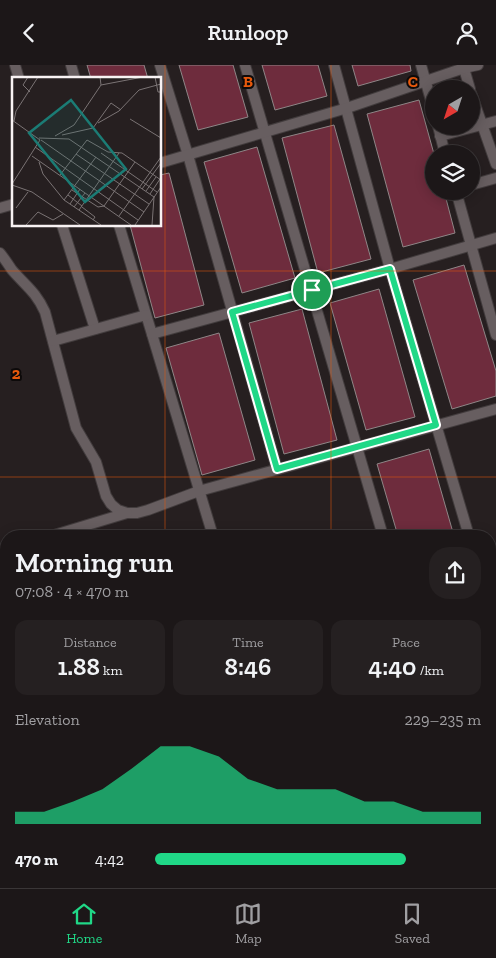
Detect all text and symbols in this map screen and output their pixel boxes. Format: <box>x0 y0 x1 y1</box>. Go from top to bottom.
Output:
icon: back <box>15 19 43 47</box>
text: Runloop <box>208 19 288 46</box>
icon: person <box>453 19 481 47</box>
text: B <box>243 72 253 91</box>
text: C <box>408 72 418 91</box>
inset map <box>12 77 161 226</box>
north arrow <box>425 80 480 135</box>
map controls <box>425 80 480 200</box>
button: layers <box>425 145 480 200</box>
pin <box>291 269 333 311</box>
icon: arrive <box>298 276 326 304</box>
text: 2 <box>12 364 21 383</box>
text: Morning run <box>15 546 173 579</box>
button: share <box>429 547 481 599</box>
text: 07:08 · 4 × 470 m <box>15 582 129 601</box>
text: Distance <box>64 634 116 651</box>
text: Time <box>232 634 264 651</box>
text: Pace <box>392 634 420 651</box>
text: 1.88 <box>58 651 100 681</box>
text: 8:46 <box>225 651 271 681</box>
text: 4:40 <box>368 651 416 681</box>
text: km <box>100 662 122 679</box>
text: /km <box>416 662 444 679</box>
text: Elevation <box>15 710 80 729</box>
text: 229–235 m <box>405 710 481 729</box>
text: 470 m <box>15 850 58 869</box>
text: 4:42 <box>95 850 124 869</box>
tab: Home <box>66 900 102 947</box>
tab: Map <box>234 900 262 947</box>
tab: Saved <box>395 900 430 947</box>

